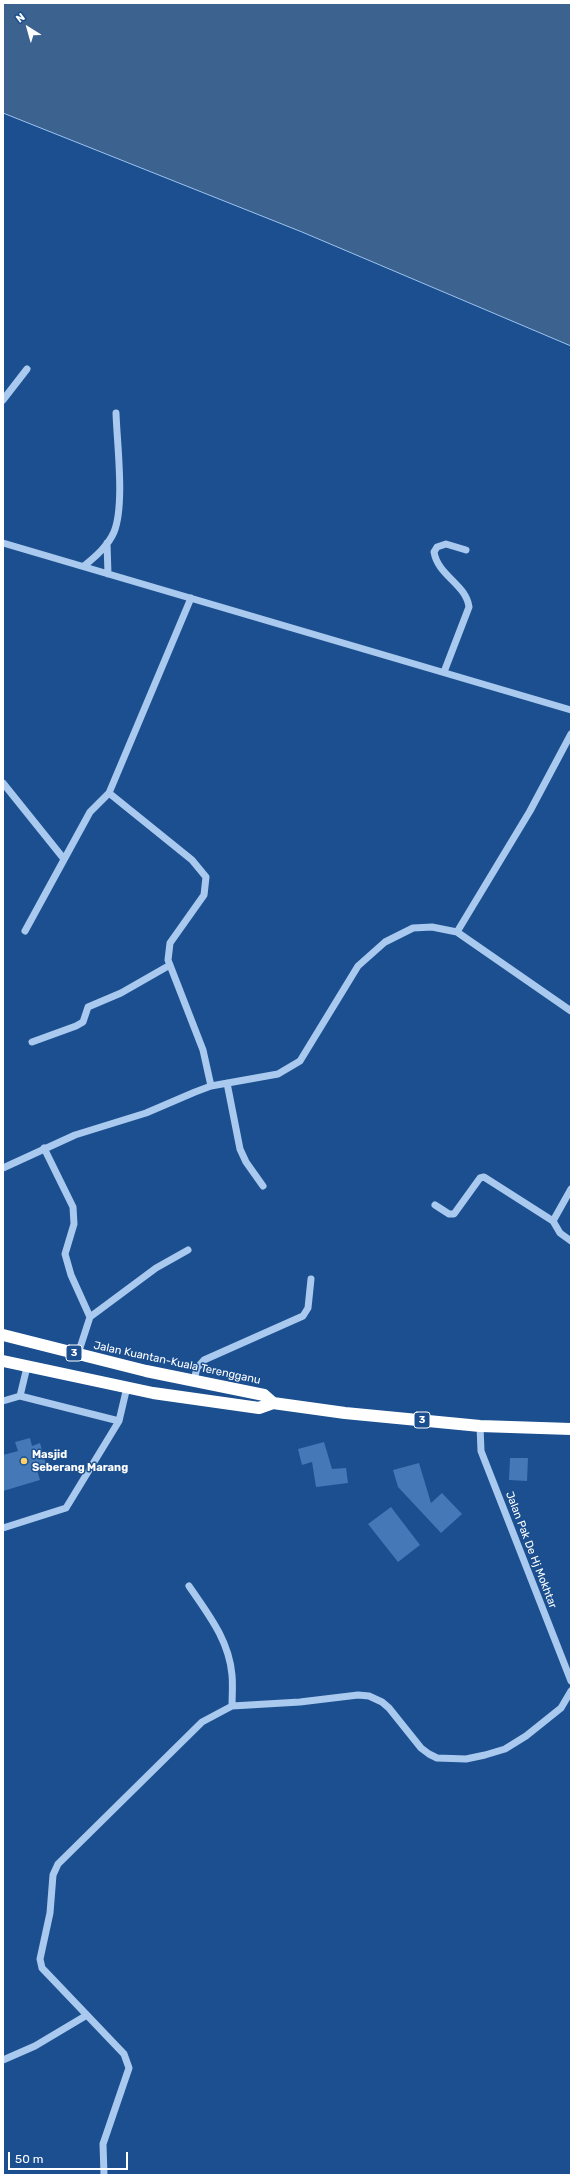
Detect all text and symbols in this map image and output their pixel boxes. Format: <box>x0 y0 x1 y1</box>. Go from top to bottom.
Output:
north arrow <box>8 8 48 48</box>
text: N <box>13 10 28 26</box>
street label: Jalan Kuantan-Kuala Terengganu <box>92 1339 262 1387</box>
road number: 3 <box>66 1345 82 1361</box>
road number: 3 <box>414 1412 430 1428</box>
place label: Masjid Seberang Marang <box>32 1448 128 1474</box>
marker: Masjid Seberang Marang <box>19 1456 29 1466</box>
street label: Jalan Pak De Hj Mokhtar <box>503 1490 559 1610</box>
scale bar <box>10 2144 130 2170</box>
text: 50 m <box>15 2152 43 2166</box>

